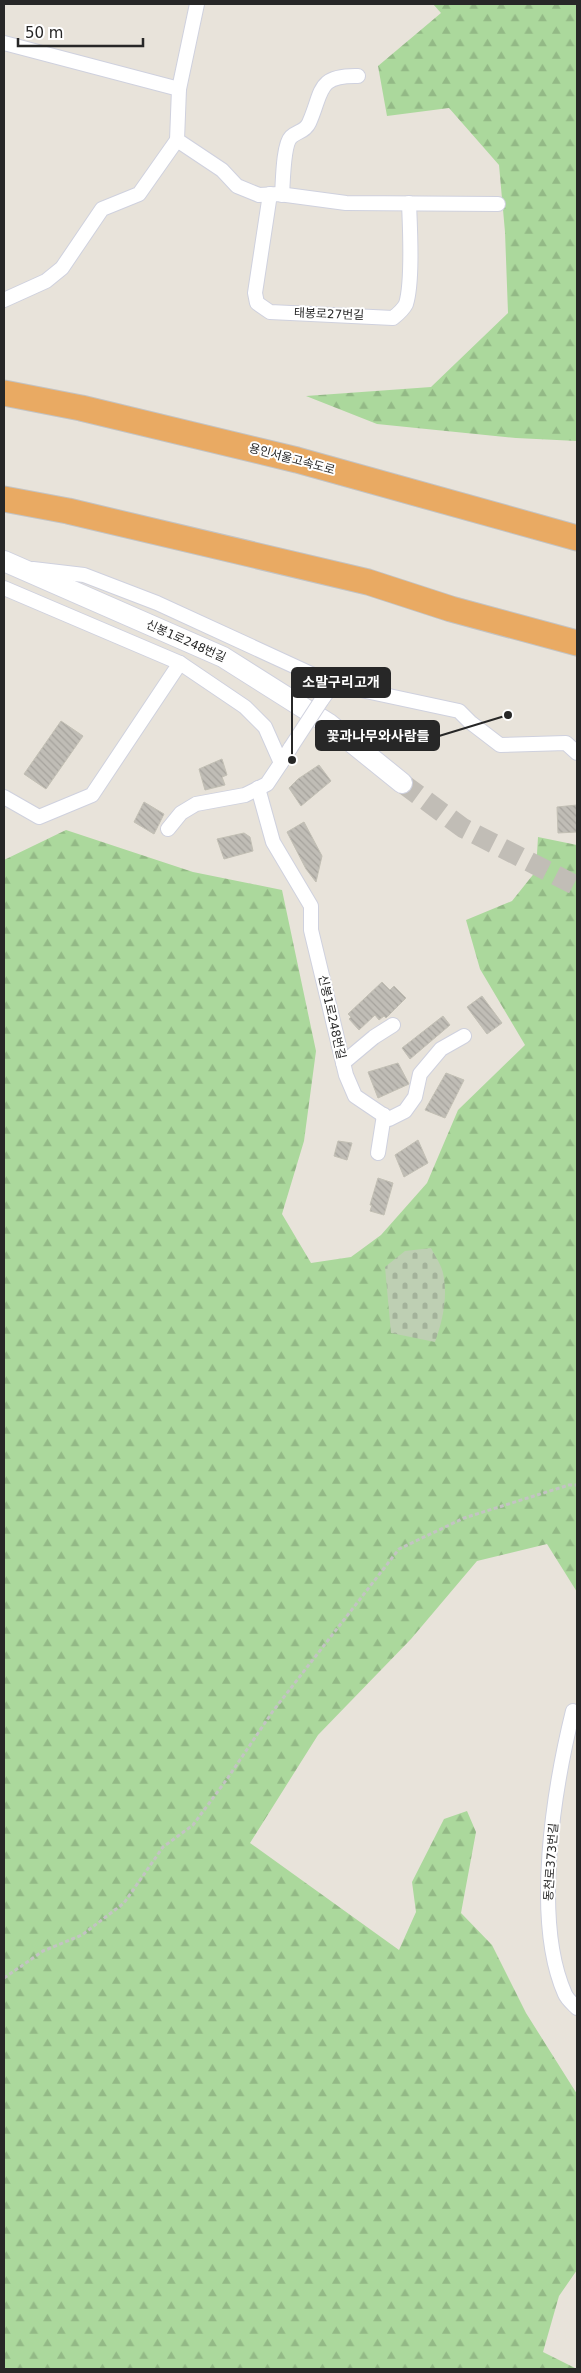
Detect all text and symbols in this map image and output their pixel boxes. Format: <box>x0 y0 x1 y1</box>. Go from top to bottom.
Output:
scale bar <box>18 15 142 47</box>
text: 50 m <box>25 24 63 42</box>
street label: 태봉로27번길 <box>294 306 364 322</box>
street label: 용인서울고속도로 <box>248 441 336 477</box>
street label: 신봉1로248번길 <box>144 617 228 665</box>
callout: 소말구리고개 <box>292 668 390 697</box>
text: 소말구리고개 <box>302 674 380 690</box>
callout: 꽃과나무와사람들 <box>316 721 439 750</box>
text: 꽃과나무와사람들 <box>326 728 430 744</box>
street label: 신봉1로248번길 <box>316 974 348 1060</box>
street label: 동천로373번길 <box>541 1823 561 1901</box>

